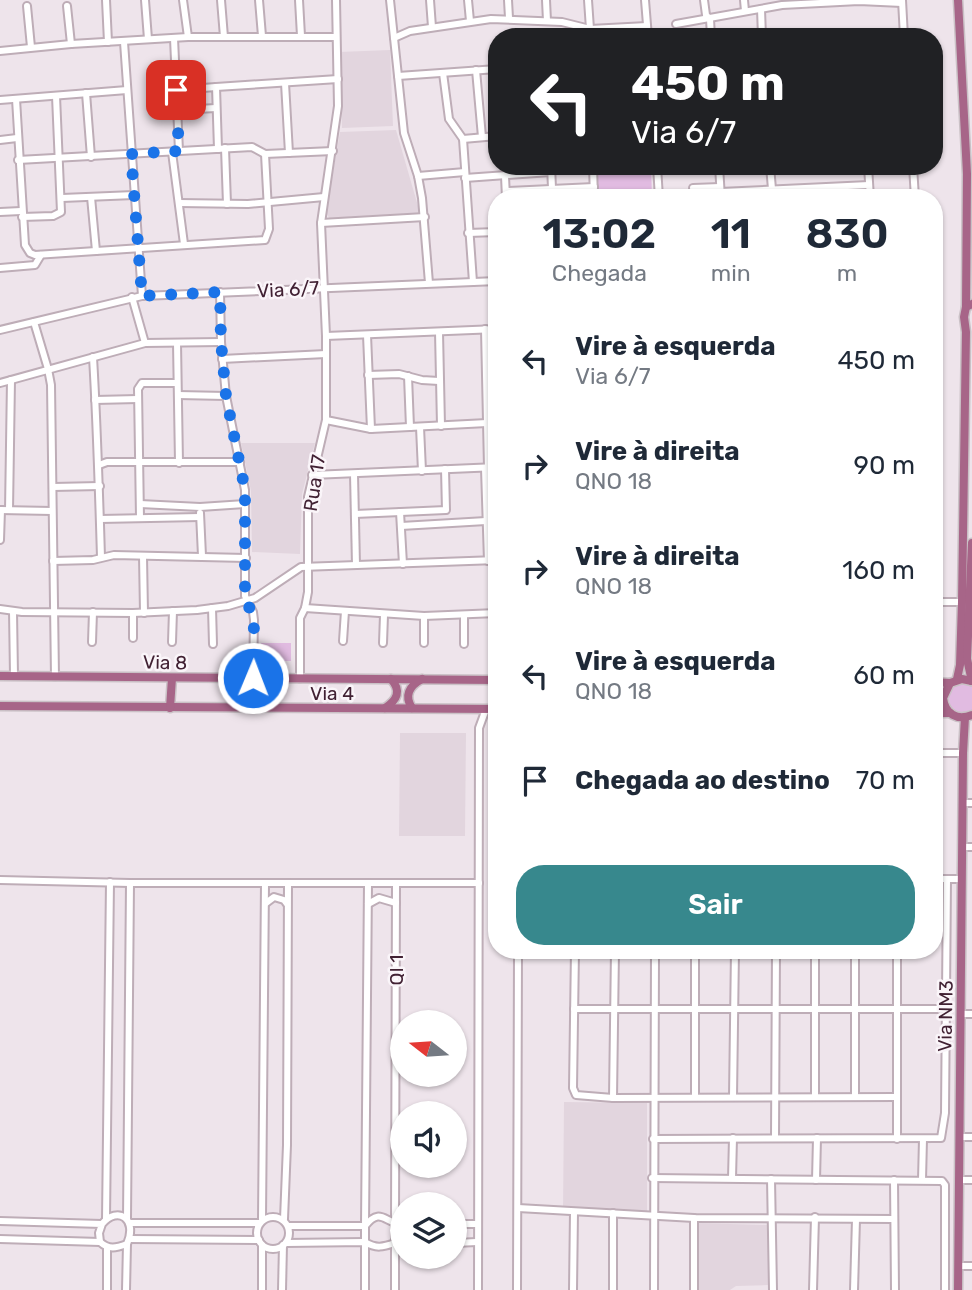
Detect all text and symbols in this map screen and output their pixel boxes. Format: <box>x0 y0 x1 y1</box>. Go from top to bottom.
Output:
text: 450 m <box>631 54 785 112</box>
icon: left <box>516 56 607 147</box>
pin <box>146 60 206 120</box>
icon: arrive <box>157 71 195 109</box>
text: Via 6/7 <box>631 113 736 151</box>
text: 13:02 <box>542 209 656 259</box>
text: 11 <box>711 209 751 259</box>
text: 830 <box>805 209 888 259</box>
text: Chegada <box>552 259 647 287</box>
text: min <box>711 259 751 287</box>
text: m <box>837 259 857 287</box>
street label: Via 6/7 <box>256 276 320 303</box>
text: Vire à esquerda <box>575 331 776 362</box>
icon: left <box>516 342 554 380</box>
text: 450 m <box>837 345 915 376</box>
text: Via 6/7 <box>575 362 651 390</box>
text: Vire à direita <box>575 436 740 467</box>
icon: right <box>516 447 554 485</box>
text: 90 m <box>854 450 915 481</box>
street label: Rua 17 <box>299 453 330 513</box>
text: QNO 18 <box>575 467 652 495</box>
text: Vire à direita <box>575 541 740 572</box>
icon: right <box>516 552 554 590</box>
text: 160 m <box>842 555 915 586</box>
text: QNO 18 <box>575 572 652 600</box>
position arrow <box>216 641 290 715</box>
text: Vire à esquerda <box>575 646 776 677</box>
street label: Via 8 <box>143 651 187 674</box>
icon: left <box>516 657 554 695</box>
text: 60 m <box>853 660 915 691</box>
text: QNO 18 <box>575 677 652 705</box>
street label: Via 4 <box>310 682 354 705</box>
icon: arrive <box>516 762 554 800</box>
text: Chegada ao destino <box>575 765 830 796</box>
text: 70 m <box>856 765 915 796</box>
button: Sair <box>516 865 915 945</box>
street label: QI 1 <box>385 955 408 985</box>
street label: Via NM3 <box>933 980 958 1052</box>
north arrow <box>390 1010 467 1087</box>
map controls <box>390 1010 467 1269</box>
button: sound <box>390 1101 467 1178</box>
button: layers <box>390 1192 467 1269</box>

